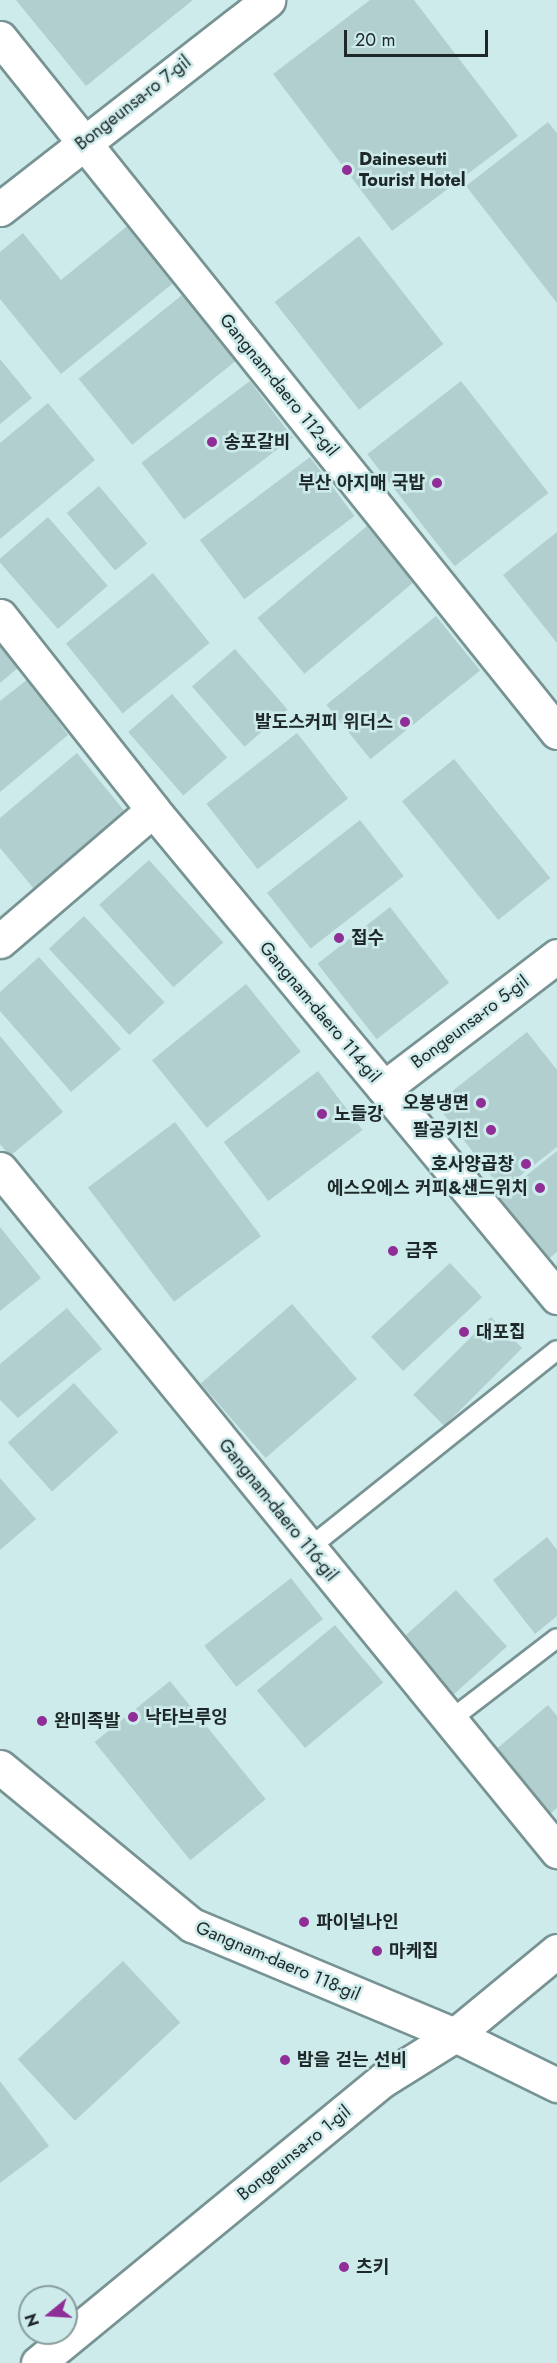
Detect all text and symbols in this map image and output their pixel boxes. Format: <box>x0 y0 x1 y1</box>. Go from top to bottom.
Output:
scale bar <box>347 18 491 56</box>
text: 20 m <box>355 27 395 53</box>
street label: Bongeunsa-ro 7-gil <box>71 51 195 155</box>
place label: Daineseuti Tourist Hotel <box>359 149 466 192</box>
marker: Daineseuti Tourist Hotel <box>340 163 354 177</box>
street label: Gangnam-daero 112-gil <box>215 309 343 461</box>
place label: 송포갈비 <box>224 431 290 453</box>
marker: 송포갈비 <box>205 435 219 449</box>
place label: 부산 아지매 국밥 <box>298 472 425 494</box>
marker: 부산 아지매 국밥 <box>430 476 444 490</box>
place label: 발도스커피 위더스 <box>255 711 393 733</box>
marker: 발도스커피 위더스 <box>398 715 412 729</box>
place label: 접수 <box>351 927 384 949</box>
marker: 접수 <box>332 931 346 945</box>
street label: Gangnam-daero 114-gil <box>255 937 385 1087</box>
street label: Bongeunsa-ro 5-gil <box>407 971 533 1073</box>
place label: 오봉냉면 <box>403 1092 469 1114</box>
marker: 오봉냉면 <box>474 1096 488 1110</box>
place label: 노들강 <box>334 1103 384 1125</box>
marker: 노들강 <box>315 1107 329 1121</box>
place label: 팔공키친 <box>413 1119 479 1141</box>
marker: 팔공키친 <box>484 1123 498 1137</box>
place label: 호사양곱창 <box>431 1153 514 1175</box>
marker: 호사양곱창 <box>519 1157 533 1171</box>
place label: 에스오에스 커피&샌드위치 <box>327 1177 528 1199</box>
marker: 에스오에스 커피&샌드위치 <box>533 1181 547 1195</box>
place label: 금주 <box>405 1240 438 1262</box>
marker: 금주 <box>386 1244 400 1258</box>
place label: 대포집 <box>476 1321 526 1343</box>
marker: 대포집 <box>457 1325 471 1339</box>
street label: Gangnam-daero 116-gil <box>214 1434 342 1586</box>
place label: 낙타브루잉 <box>145 1706 228 1728</box>
place label: 완미족발 <box>54 1710 120 1732</box>
marker: 낙타브루잉 <box>126 1710 140 1724</box>
marker: 완미족발 <box>35 1714 49 1728</box>
place label: 파이널나인 <box>316 1911 399 1933</box>
marker: 파이널나인 <box>297 1915 311 1929</box>
street label: Gangnam-daero 118-gil <box>193 1917 363 2005</box>
place label: 마케집 <box>389 1940 439 1962</box>
marker: 마케집 <box>370 1944 384 1958</box>
place label: 밤을 걷는 선비 <box>297 2049 407 2071</box>
marker: 밤을 걷는 선비 <box>278 2053 292 2067</box>
street label: Bongeunsa-ro 1-gil <box>233 2101 355 2205</box>
place label: 츠키 <box>356 2256 389 2278</box>
marker: 츠키 <box>337 2260 351 2274</box>
north arrow <box>18 2285 78 2345</box>
text: N <box>19 2310 45 2330</box>

